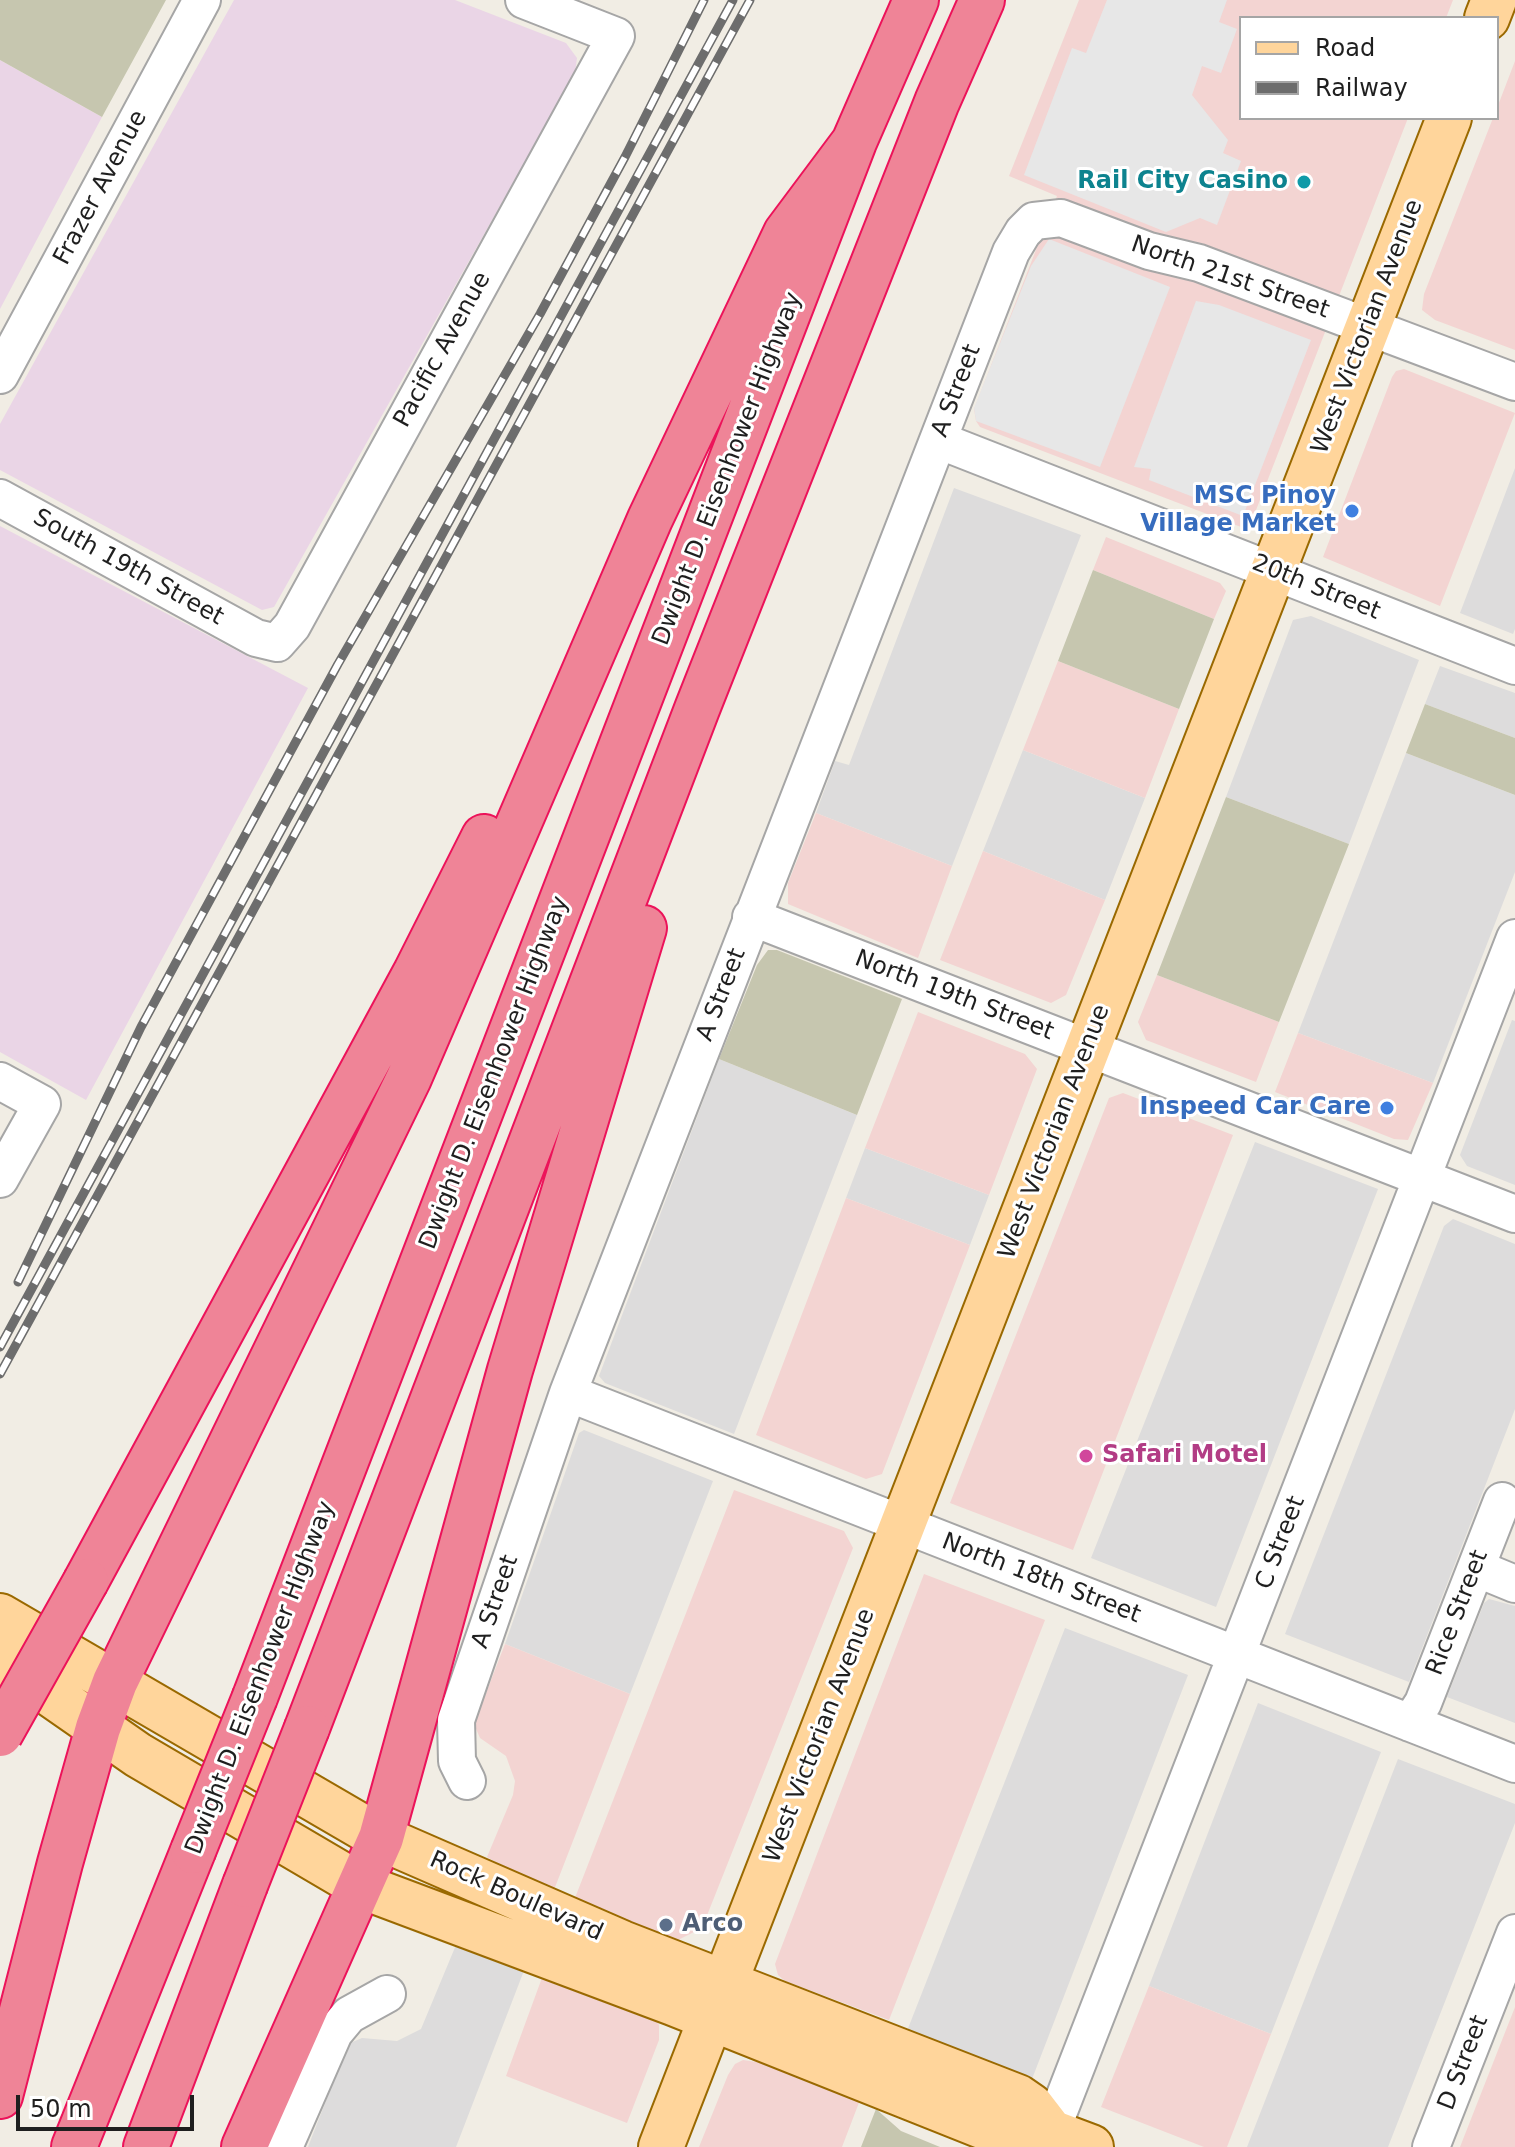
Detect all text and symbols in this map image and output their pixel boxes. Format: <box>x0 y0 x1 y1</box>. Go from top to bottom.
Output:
legend <box>1239 16 1499 120</box>
text: Road <box>1315 34 1375 62</box>
text: Railway <box>1315 74 1408 102</box>
street label: Frazer Avenue <box>48 106 154 270</box>
place label: Rail City Casino <box>1077 168 1288 196</box>
marker: Rail City Casino <box>1295 173 1313 191</box>
street label: West Victorian Avenue <box>1306 196 1430 458</box>
street label: North 21st Street <box>1127 231 1333 325</box>
street label: Pacific Avenue <box>388 267 498 433</box>
street label: Dwight D. Eisenhower Highway <box>647 288 809 650</box>
street label: A Street <box>926 341 988 441</box>
place label: MSC Pinoy Village Market <box>1140 483 1336 539</box>
marker: MSC Pinoy Village Market <box>1343 502 1361 520</box>
street label: South 19th Street <box>28 504 228 632</box>
street label: 20th Street <box>1248 549 1384 627</box>
street label: Dwight D. Eisenhower Highway <box>414 892 576 1254</box>
street label: A Street <box>691 945 753 1045</box>
street label: North 19th Street <box>851 945 1057 1047</box>
street label: West Victorian Avenue <box>993 1001 1117 1263</box>
place label: Inspeed Car Care <box>1140 1094 1371 1122</box>
marker: Inspeed Car Care <box>1378 1099 1396 1117</box>
place label: Safari Motel <box>1102 1442 1267 1470</box>
marker: Safari Motel <box>1077 1447 1095 1465</box>
street label: C Street <box>1250 1492 1312 1594</box>
street label: Dwight D. Eisenhower Highway <box>180 1497 342 1859</box>
street label: North 18th Street <box>938 1528 1144 1630</box>
street label: Rice Street <box>1421 1546 1495 1680</box>
street label: A Street <box>467 1551 525 1653</box>
street label: West Victorian Avenue <box>758 1605 882 1867</box>
street label: Rock Boulevard <box>425 1846 607 1948</box>
place label: Arco <box>682 1911 743 1939</box>
marker: Arco <box>657 1916 675 1934</box>
street label: D Street <box>1433 2012 1495 2114</box>
scale bar <box>20 2079 198 2129</box>
text: 50 m <box>30 2095 92 2123</box>

